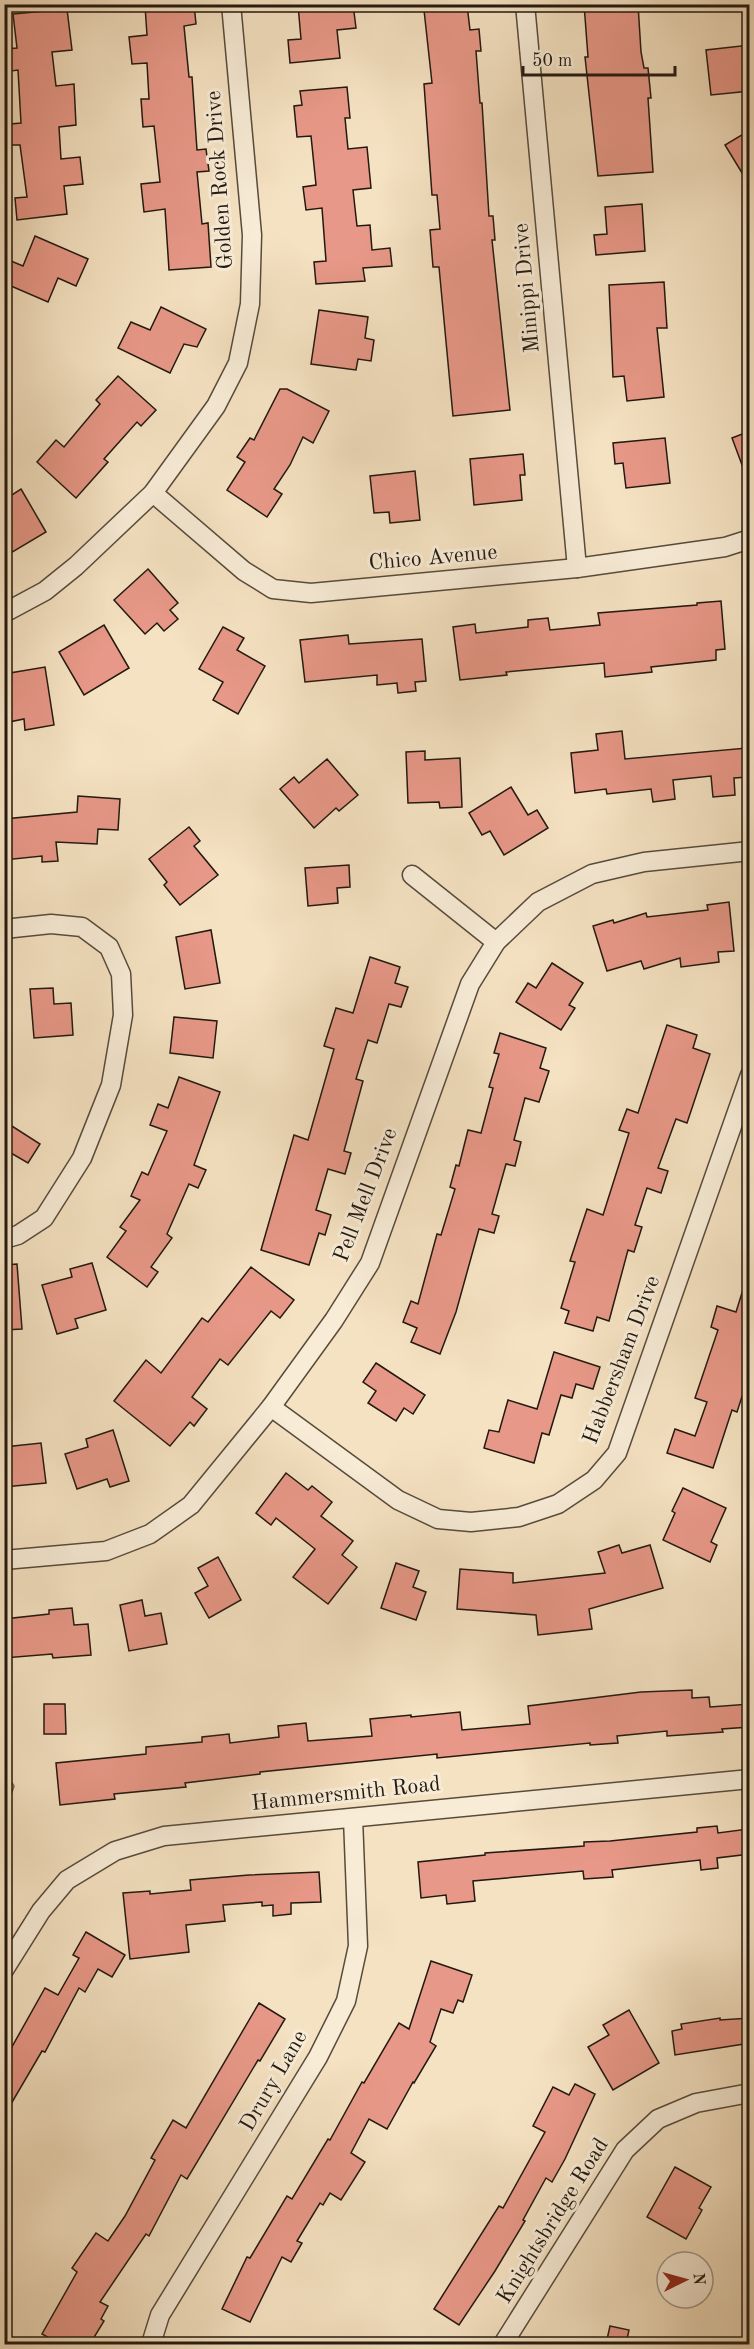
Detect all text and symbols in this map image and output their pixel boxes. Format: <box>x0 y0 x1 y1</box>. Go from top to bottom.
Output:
scale bar <box>523 39 674 77</box>
text: 50 m <box>532 52 572 70</box>
street label: Golden Rock Drive <box>203 90 237 270</box>
street label: Minippi Drive <box>510 222 544 354</box>
street label: Chico Avenue <box>368 541 498 575</box>
street label: Pell Mell Drive <box>330 1125 402 1265</box>
street label: Habbersham Drive <box>580 1273 664 1447</box>
street label: Hammersmith Road <box>250 1773 442 1815</box>
street label: Drury Lane <box>236 2027 312 2135</box>
street label: Knightsbridge Road <box>493 2134 613 2308</box>
north arrow <box>655 2250 715 2310</box>
text: N <box>689 2272 707 2286</box>

